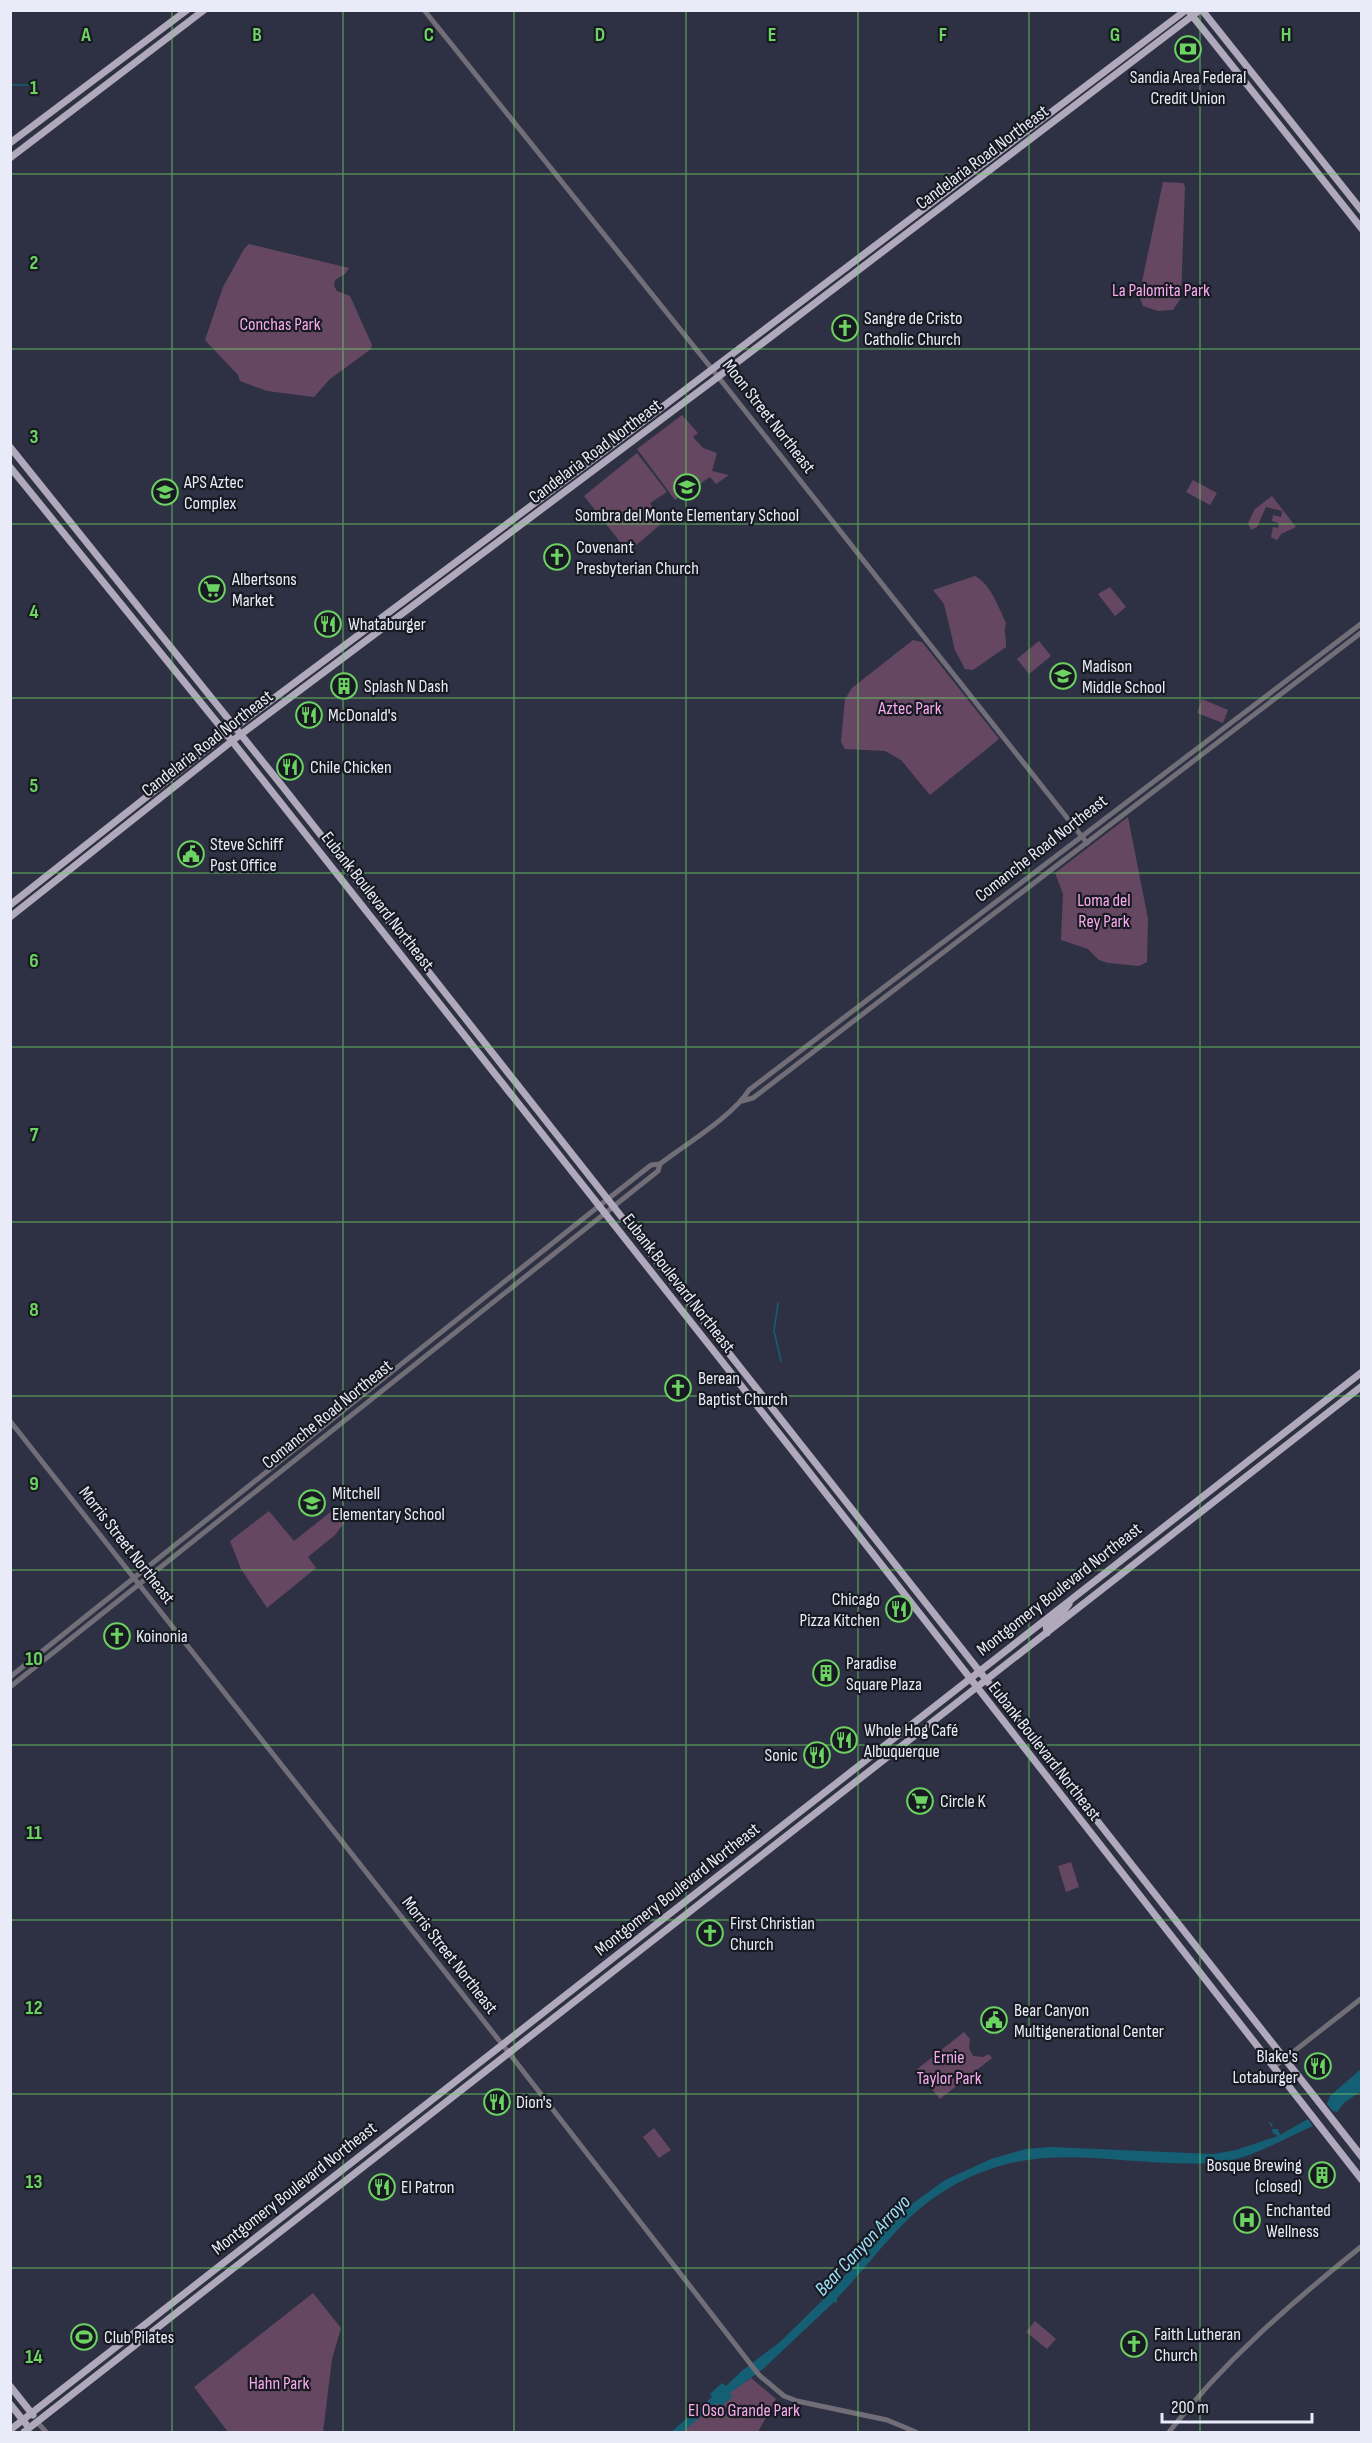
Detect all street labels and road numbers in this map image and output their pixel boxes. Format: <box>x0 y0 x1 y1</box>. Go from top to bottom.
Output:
street label: Candelaria Road Northeast <box>912 100 1053 214</box>
street label: Moon Street Northeast <box>718 355 820 478</box>
street label: Candelaria Road Northeast <box>525 394 666 508</box>
street label: Candelaria Road Northeast <box>138 685 277 801</box>
street label: Comanche Road Northeast <box>971 790 1112 906</box>
street label: Eubank Boulevard Northeast <box>317 828 439 975</box>
street label: Eubank Boulevard Northeast <box>618 1210 740 1357</box>
street label: Comanche Road Northeast <box>258 1355 397 1473</box>
street label: Morris Street Northeast <box>74 1482 179 1609</box>
street label: Montgomery Boulevard Northeast <box>973 1518 1146 1660</box>
street label: Eubank Boulevard Northeast <box>984 1678 1106 1825</box>
street label: Montgomery Boulevard Northeast <box>591 1818 764 1960</box>
street label: Morris Street Northeast <box>397 1892 502 2019</box>
street label: Montgomery Boulevard Northeast <box>208 2117 381 2259</box>

